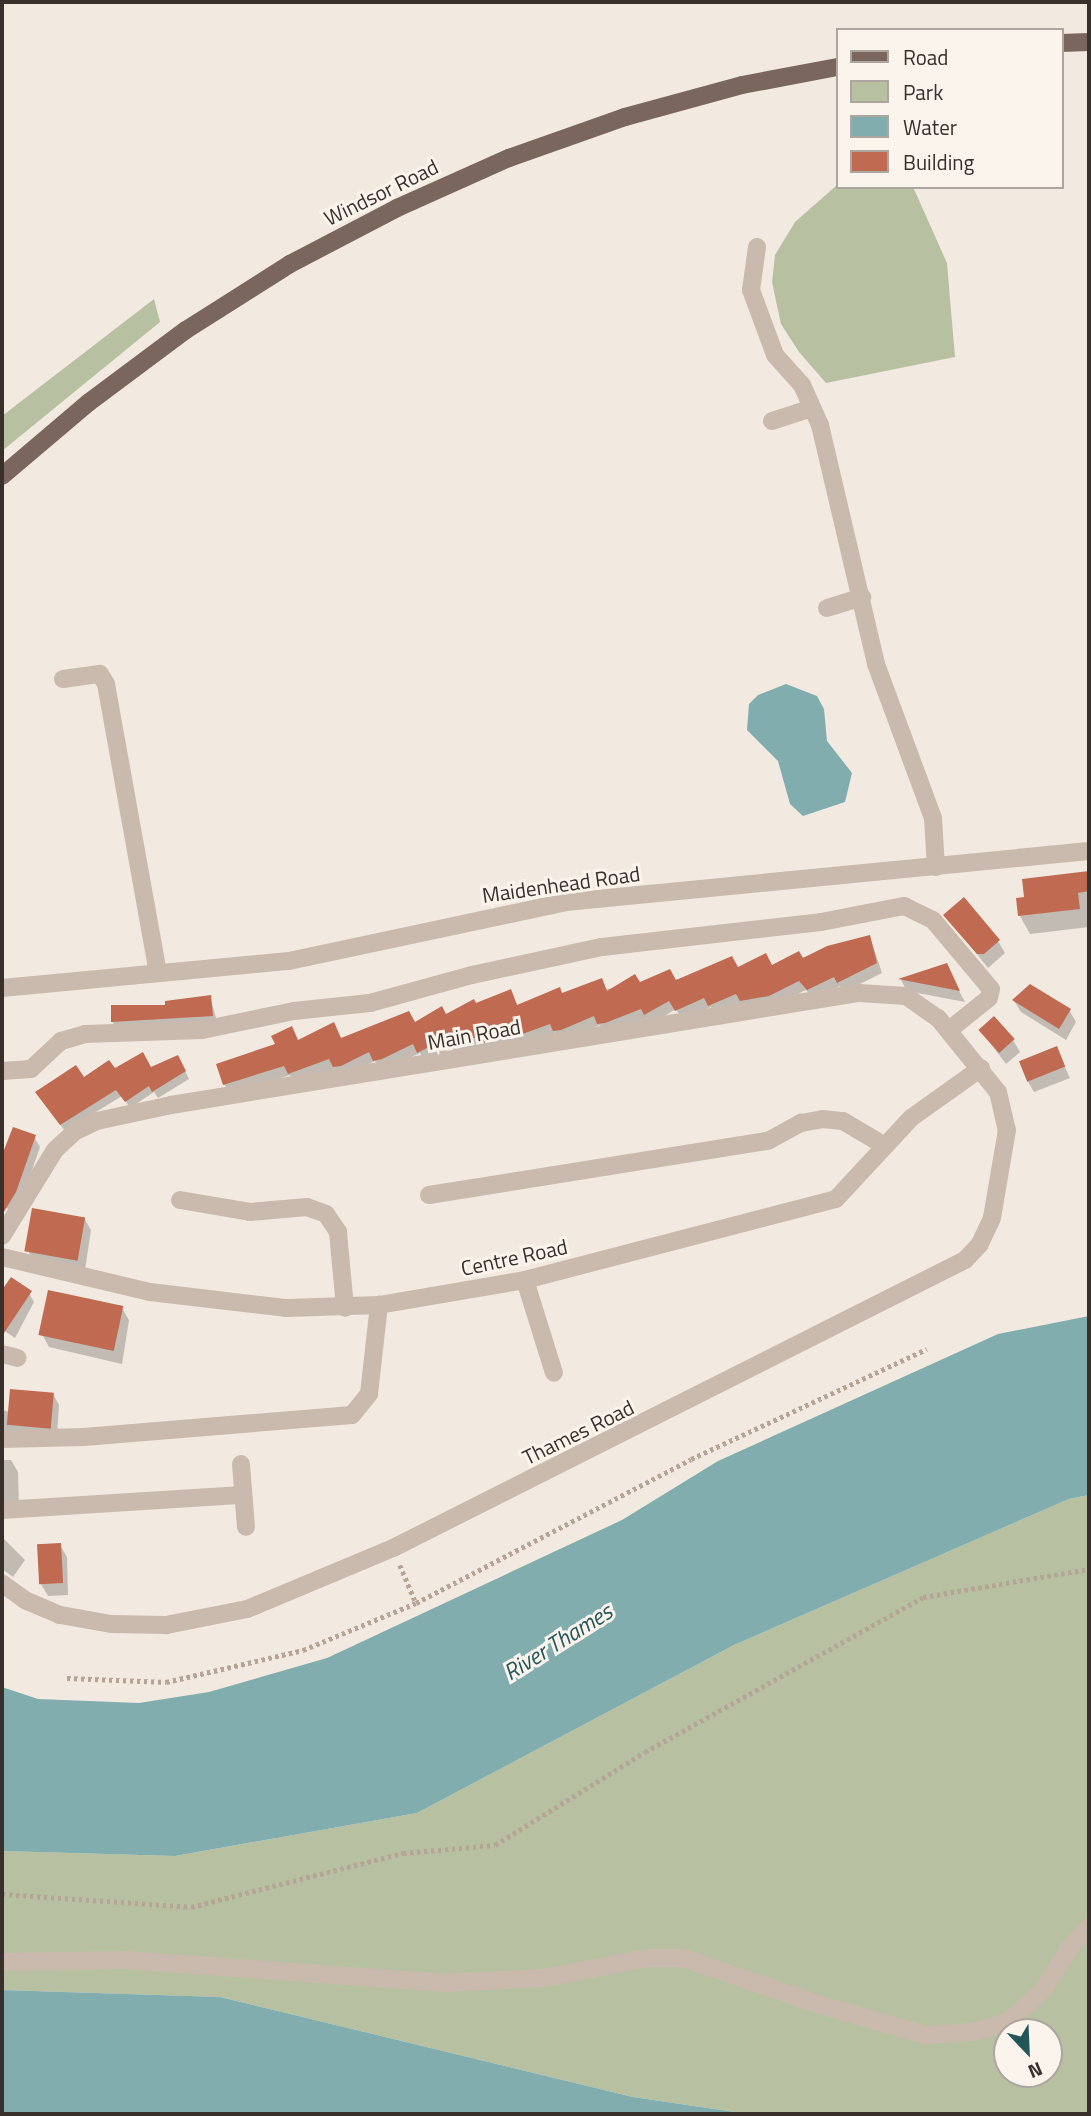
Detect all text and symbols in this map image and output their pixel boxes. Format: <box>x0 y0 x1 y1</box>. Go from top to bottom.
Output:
legend <box>836 28 1063 189</box>
text: Road <box>903 41 948 73</box>
text: Park <box>903 76 943 108</box>
text: Water <box>903 111 957 143</box>
text: Building <box>903 146 974 178</box>
street label: Windsor Road <box>320 154 442 230</box>
street label: Maidenhead Road <box>480 860 642 908</box>
street label: Main Road <box>425 1013 523 1055</box>
street label: Centre Road <box>458 1233 570 1281</box>
street label: Thames Road <box>518 1394 638 1470</box>
water label: River Thames <box>499 1598 617 1686</box>
north arrow <box>993 2018 1063 2088</box>
text: N <box>1024 2055 1047 2087</box>

